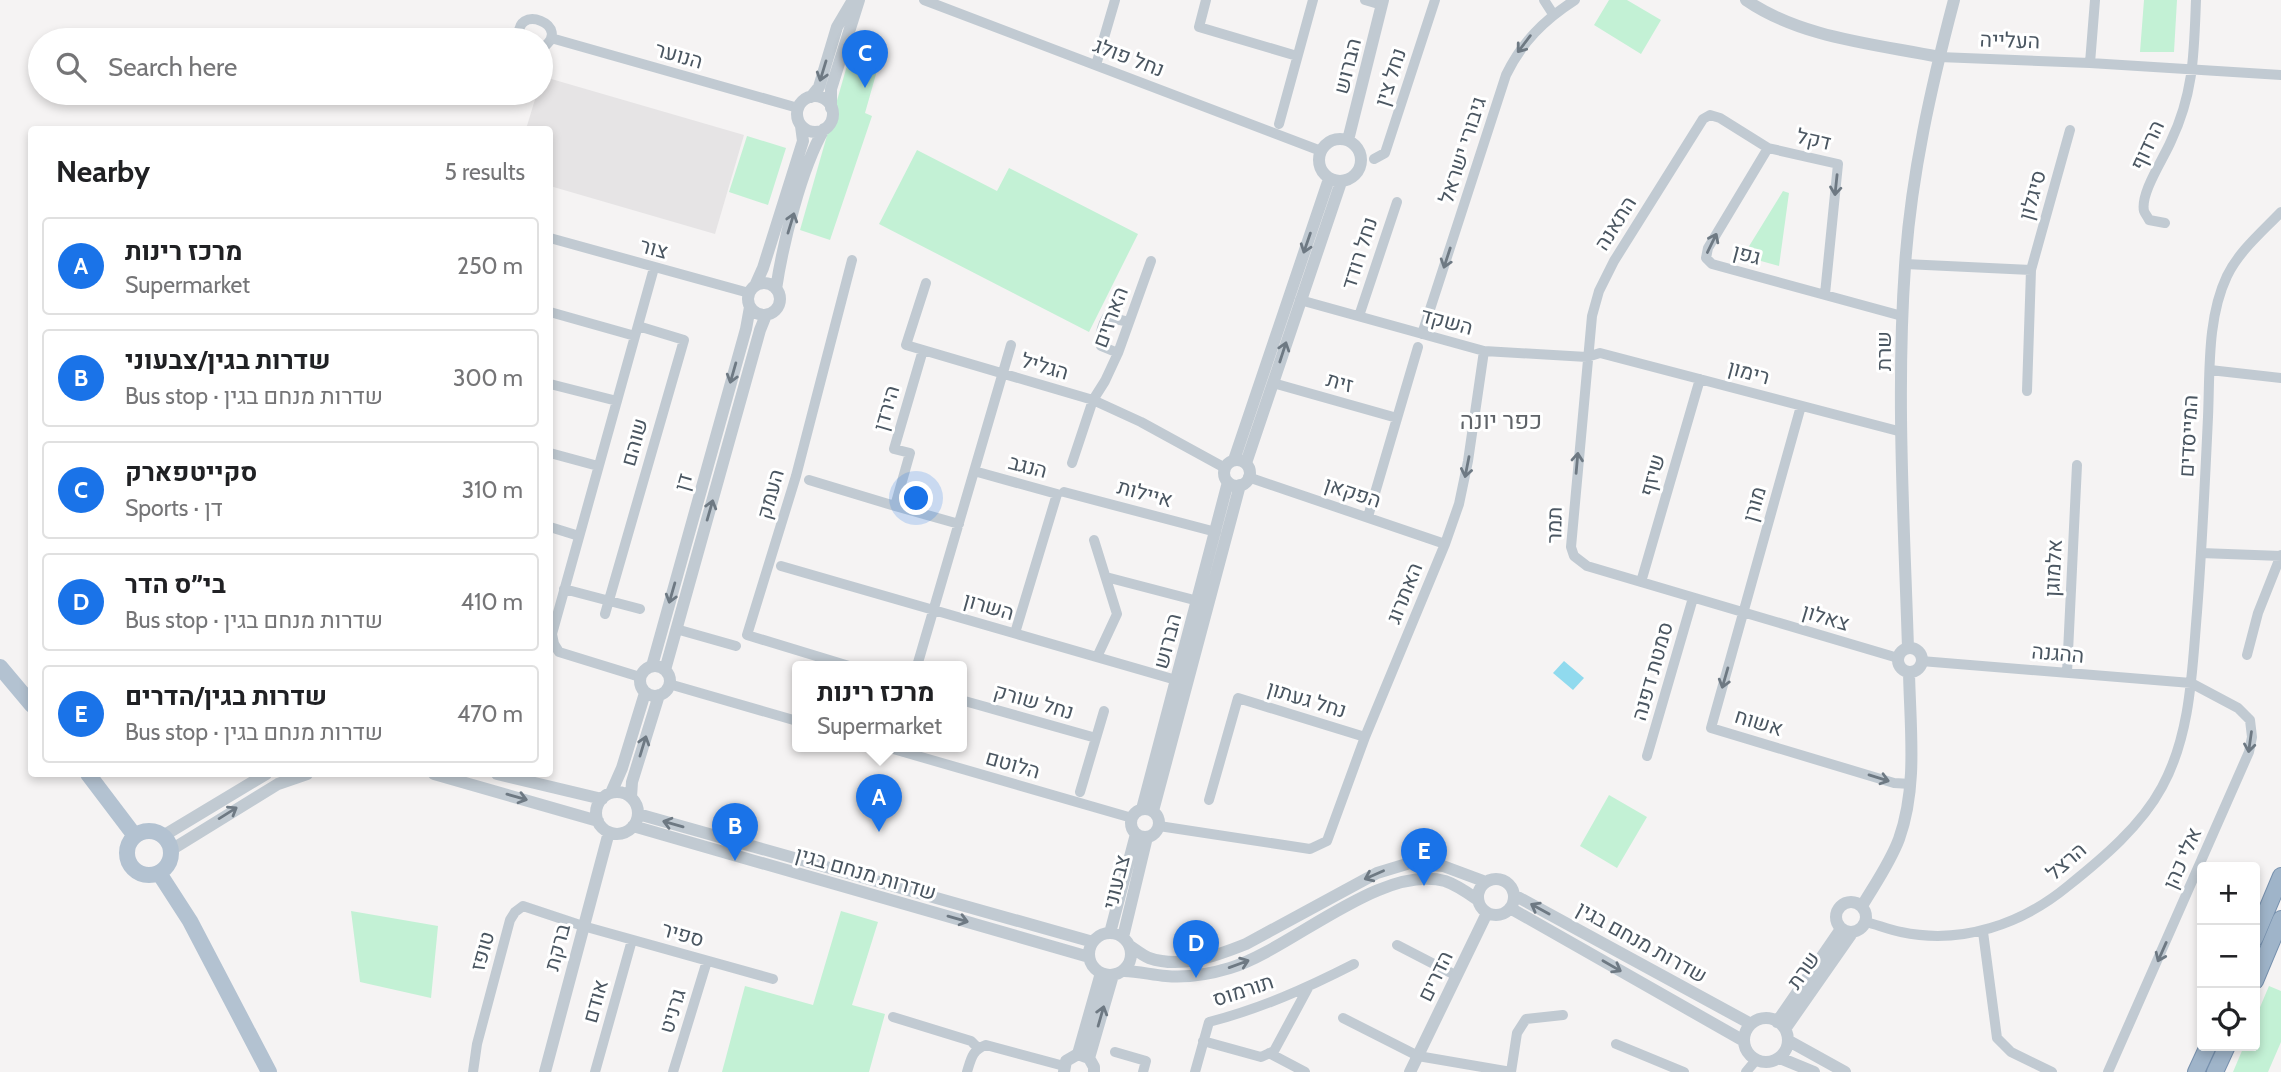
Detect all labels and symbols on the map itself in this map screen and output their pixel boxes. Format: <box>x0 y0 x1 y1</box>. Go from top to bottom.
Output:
street label: העלייה <box>1979 26 2041 54</box>
pin: C <box>842 30 888 88</box>
street label: נחל פולג <box>1090 32 1168 82</box>
one-way arrow <box>1517 35 1532 54</box>
street label: הנוער <box>652 36 706 74</box>
street label: הברוש <box>1328 36 1366 96</box>
street label: נחל צין <box>1369 45 1411 109</box>
one-way arrow <box>816 60 829 82</box>
street label: גיבורי ישראל <box>1433 94 1491 206</box>
street label: הרדוף <box>2125 116 2169 174</box>
street label: דקל <box>1794 123 1834 155</box>
street label: סיגלון <box>2013 167 2051 223</box>
one-way arrow <box>1829 173 1842 195</box>
street label: התאנה <box>1589 191 1641 255</box>
one-way arrow <box>785 212 798 234</box>
street label: נחל רודד <box>1336 214 1382 292</box>
street label: צור <box>637 232 671 264</box>
one-way arrow <box>1300 232 1312 254</box>
one-way arrow <box>1706 233 1720 253</box>
street label: גפן <box>1731 238 1763 270</box>
one-way arrow <box>1439 246 1452 268</box>
street label: הארזים <box>1087 283 1133 351</box>
street label: השקד <box>1418 302 1476 340</box>
street label: שרת <box>1871 331 1896 371</box>
one-way arrow <box>1278 342 1290 364</box>
street label: הגליל <box>1018 347 1072 385</box>
street label: רימון <box>1725 354 1773 390</box>
one-way arrow <box>726 362 739 384</box>
street label: זית <box>1324 366 1356 398</box>
street label: הירדן <box>868 382 904 434</box>
street label: המייסדים <box>2173 394 2203 478</box>
district label: כפר יונה <box>1460 406 1542 435</box>
street label: שוהם <box>615 415 653 469</box>
street label: הנגב <box>1006 449 1050 483</box>
street label: שיזף <box>1634 451 1670 499</box>
one-way arrow <box>1571 453 1584 475</box>
one-way arrow <box>1460 455 1473 478</box>
street label: העמק <box>751 466 789 522</box>
street label: דן <box>669 470 697 494</box>
street label: הפקאן <box>1322 471 1384 513</box>
street label: איילות <box>1115 474 1175 512</box>
your location <box>899 481 933 515</box>
street label: מורן <box>1737 483 1771 525</box>
one-way arrow <box>704 499 717 521</box>
street label: תמר <box>1541 506 1567 544</box>
street label: אלמוגן <box>2039 538 2067 598</box>
street label: האתרוג <box>1381 559 1427 627</box>
one-way arrow <box>665 581 678 603</box>
street label: השרון <box>961 587 1017 625</box>
street label: צאלון <box>1799 598 1853 636</box>
street label: הברוש <box>1148 610 1186 672</box>
street label: סמטת דפנה <box>1626 619 1678 723</box>
street label: ההגנה <box>2031 638 2085 668</box>
one-way arrow <box>1718 666 1731 689</box>
street label: נחל געתון <box>1264 675 1350 723</box>
street label: נחל שורק <box>991 678 1077 724</box>
street label: אשוח <box>1732 703 1786 741</box>
one-way arrow <box>2243 730 2256 753</box>
one-way arrow <box>638 735 651 757</box>
street label: הלוטם <box>983 744 1043 784</box>
one-way arrow <box>1868 773 1890 786</box>
pin: A <box>856 774 902 832</box>
one-way arrow <box>506 791 528 804</box>
pin: B <box>712 803 758 861</box>
one-way arrow <box>218 806 238 820</box>
one-way arrow <box>663 817 685 830</box>
street label: אלי כהן <box>2157 823 2207 893</box>
pin: E <box>1401 828 1447 886</box>
street label: הרצל <box>2041 837 2091 885</box>
street label: שדרות מנחם בגין <box>793 841 939 905</box>
street label: צבעוני <box>1097 852 1135 912</box>
one-way arrow <box>1364 869 1385 882</box>
street label: שדרות מנחם בגין <box>1572 896 1712 988</box>
one-way arrow <box>1531 902 1551 916</box>
one-way arrow <box>946 914 968 927</box>
street label: ספיר <box>659 916 707 952</box>
pin: D <box>1173 920 1219 978</box>
street label: ברקת <box>539 921 575 973</box>
street label: טופז <box>465 928 499 974</box>
one-way arrow <box>2155 940 2168 962</box>
street label: שרת <box>1781 946 1825 994</box>
street label: הדרים <box>1412 947 1458 1005</box>
one-way arrow <box>1227 957 1249 969</box>
one-way arrow <box>1602 959 1622 973</box>
street label: תורמוס <box>1209 968 1277 1012</box>
street label: אודם <box>577 976 613 1026</box>
street label: גרניט <box>653 986 691 1036</box>
one-way arrow <box>1096 1006 1109 1028</box>

